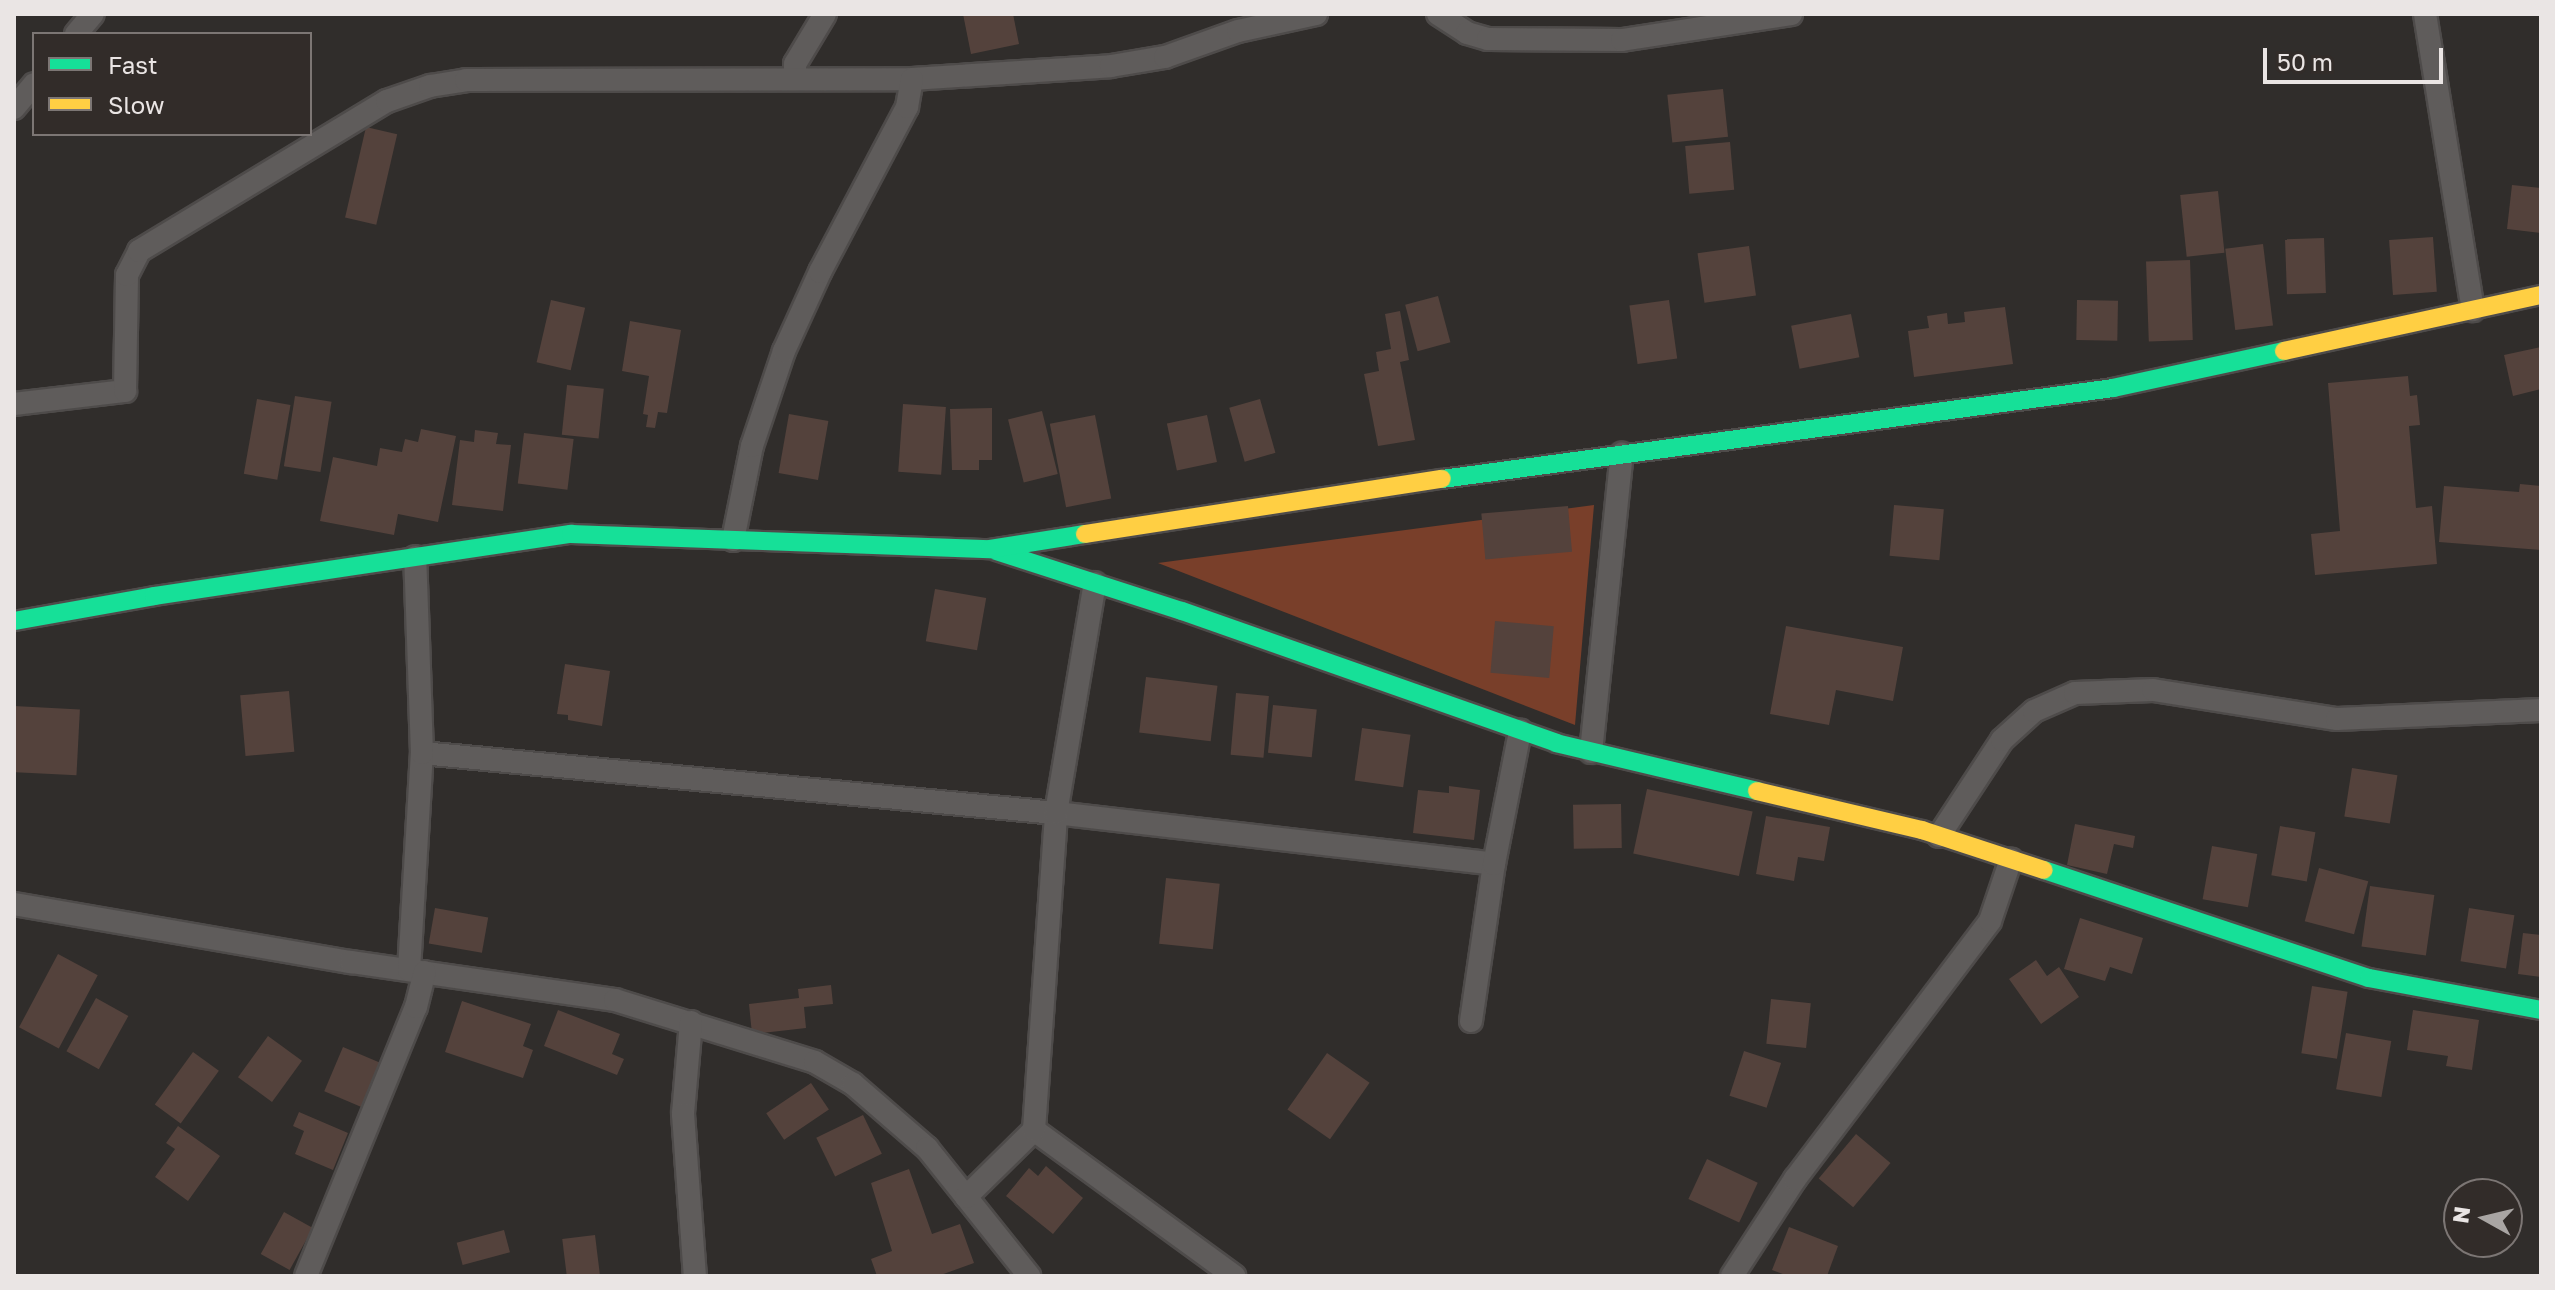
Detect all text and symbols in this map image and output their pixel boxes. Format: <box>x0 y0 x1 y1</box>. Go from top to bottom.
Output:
legend <box>32 32 312 136</box>
scale bar <box>2267 32 2447 82</box>
text: 50 m <box>2277 47 2333 76</box>
text: Fast <box>108 50 158 79</box>
text: Slow <box>108 90 164 119</box>
north arrow <box>2443 1178 2523 1258</box>
text: N <box>2446 1205 2475 1225</box>

